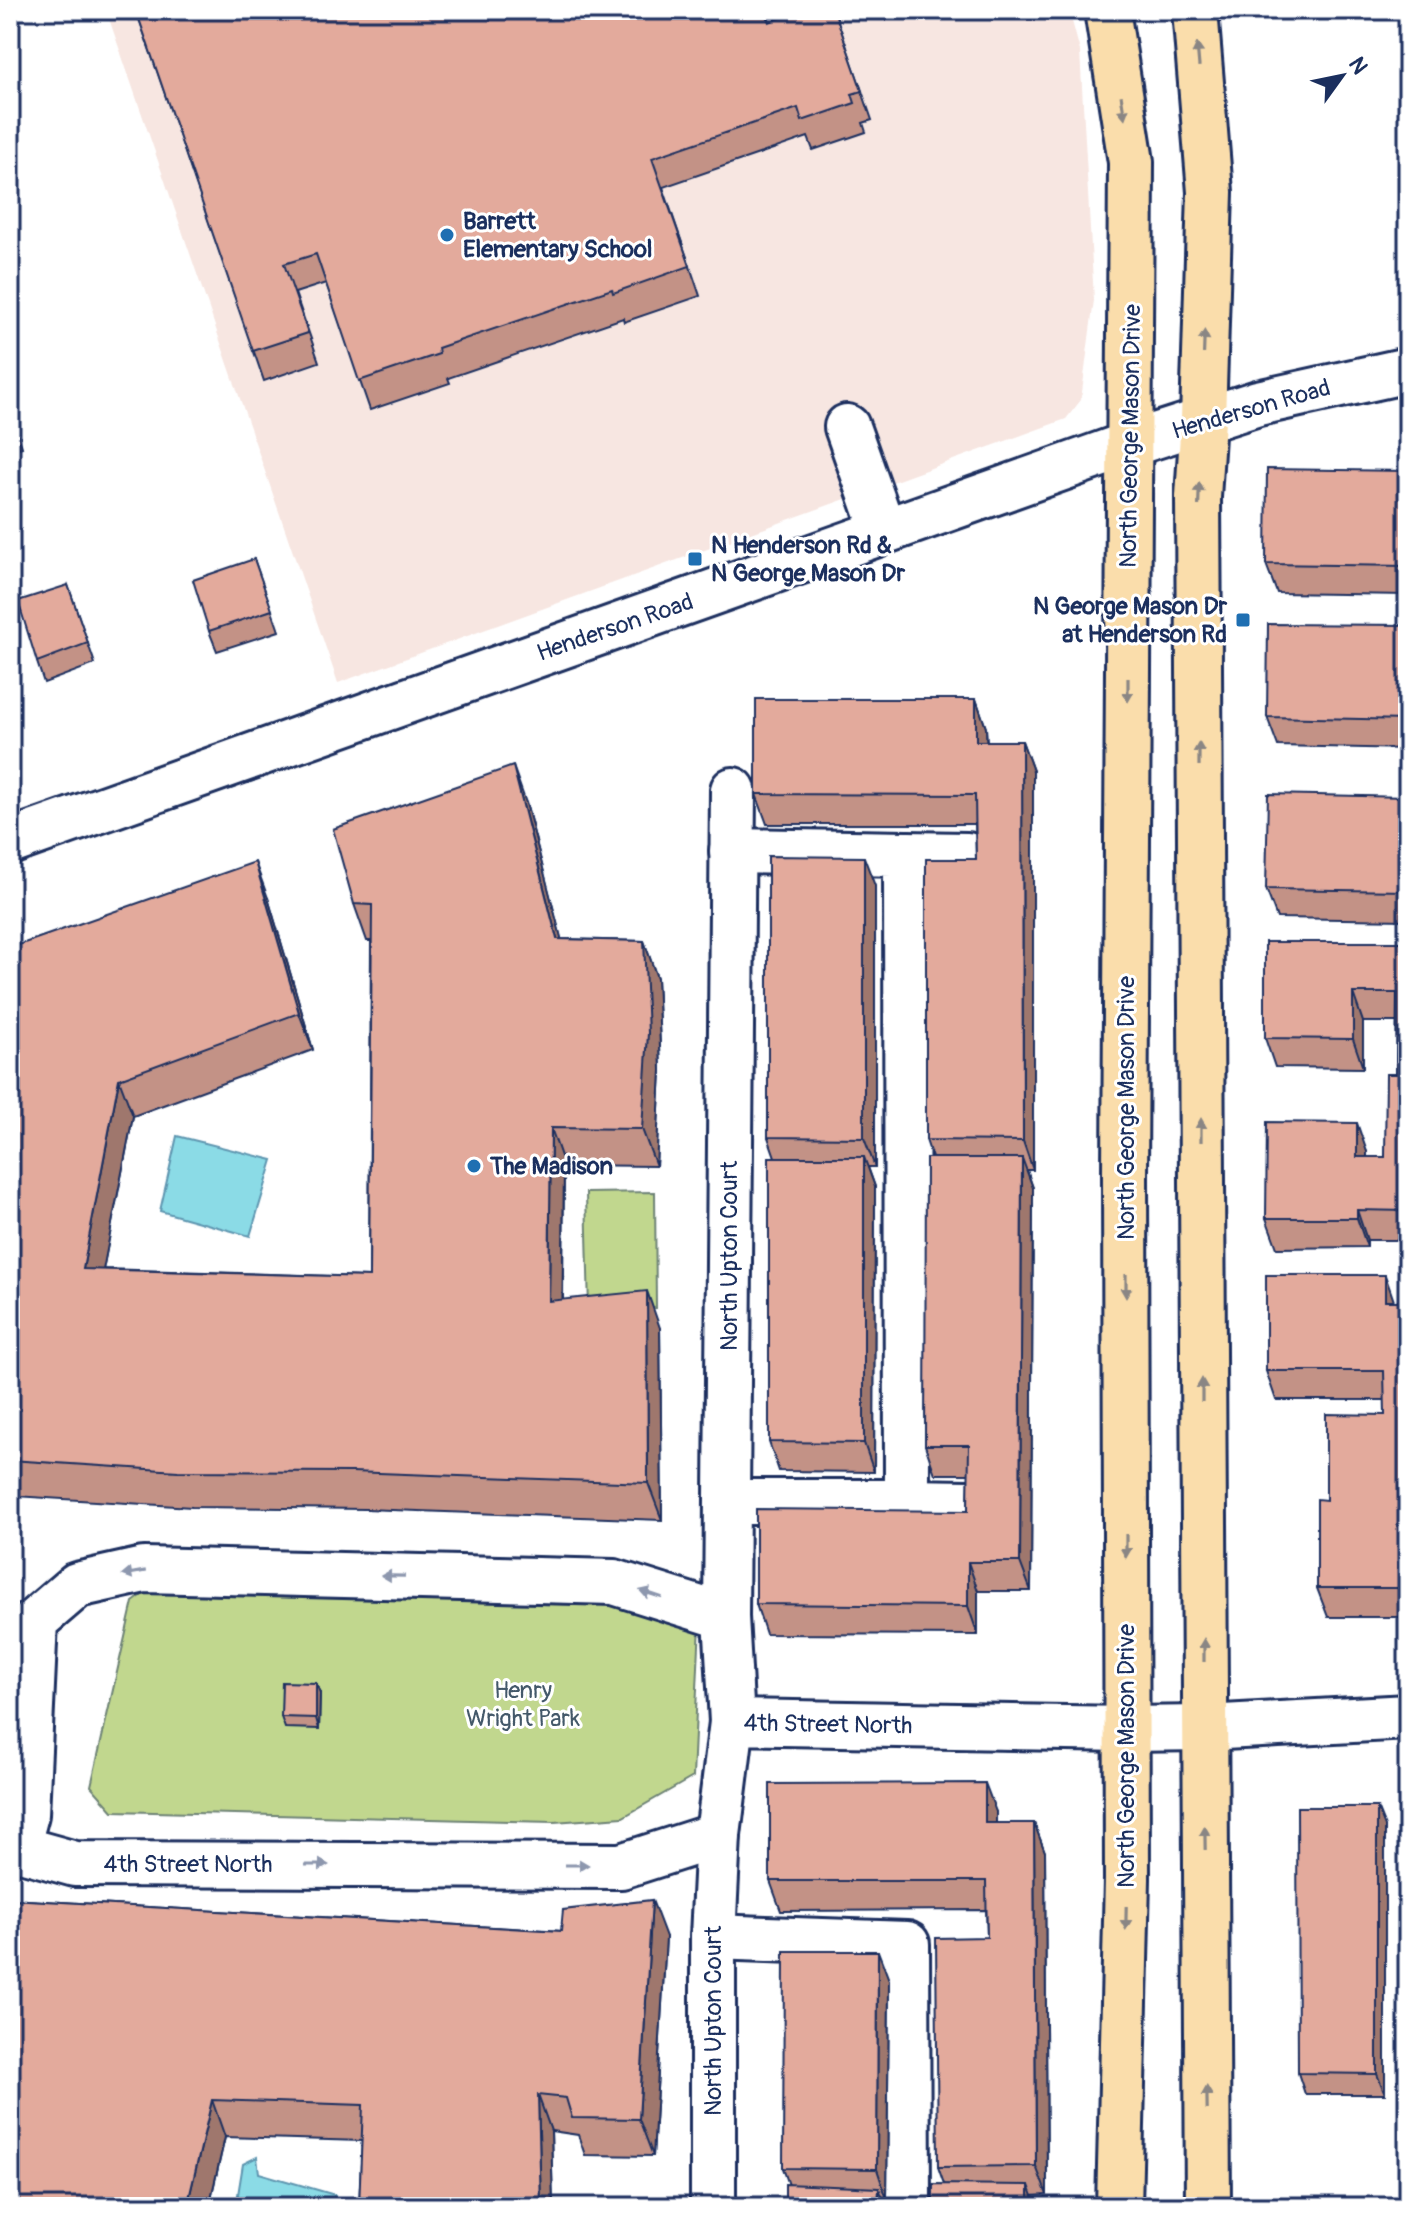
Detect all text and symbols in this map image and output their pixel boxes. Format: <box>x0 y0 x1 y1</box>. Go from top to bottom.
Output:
north arrow <box>1302 36 1382 116</box>
one-way arrow <box>1192 42 1205 67</box>
text: N <box>1342 52 1374 80</box>
one-way arrow <box>1117 95 1130 120</box>
place label: Barrett Elementary School <box>463 207 653 264</box>
marker: Barrett Elementary School <box>438 226 456 244</box>
street label: North George Mason Drive <box>1114 304 1147 568</box>
one-way arrow <box>1198 329 1210 354</box>
street label: Henderson Road <box>1169 373 1334 446</box>
one-way arrow <box>1192 481 1205 506</box>
place label: N Henderson Rd & N George Mason Dr <box>711 531 905 588</box>
marker: N Henderson Rd & N George Mason Dr <box>686 550 704 568</box>
street label: Henderson Road <box>533 587 697 668</box>
place label: N George Mason Dr at Henderson Rd <box>1033 592 1227 649</box>
marker: N George Mason Dr at Henderson Rd <box>1234 611 1252 629</box>
one-way arrow <box>1122 678 1134 703</box>
one-way arrow <box>1193 741 1205 766</box>
street label: North George Mason Drive <box>1112 976 1141 1240</box>
one-way arrow <box>1195 1117 1207 1142</box>
place label: The Madison <box>489 1152 613 1181</box>
marker: The Madison <box>465 1157 483 1175</box>
street label: North Upton Court <box>715 1161 744 1351</box>
one-way arrow <box>1120 1274 1132 1299</box>
one-way arrow <box>1196 1377 1208 1402</box>
one-way arrow <box>1120 1534 1132 1559</box>
one-way arrow <box>121 1567 146 1579</box>
one-way arrow <box>380 1570 405 1582</box>
one-way arrow <box>639 1587 663 1599</box>
street label: North George Mason Drive <box>1112 1624 1141 1888</box>
one-way arrow <box>1198 1637 1210 1662</box>
park label: Henry Wright Park <box>466 1676 580 1733</box>
street label: 4th Street North <box>743 1709 913 1740</box>
one-way arrow <box>1199 1825 1211 1850</box>
street label: 4th Street North <box>104 1850 272 1879</box>
one-way arrow <box>305 1859 330 1871</box>
one-way arrow <box>565 1859 590 1871</box>
one-way arrow <box>1119 1906 1132 1931</box>
street label: North Upton Court <box>699 1926 728 2116</box>
one-way arrow <box>1201 2085 1214 2110</box>

